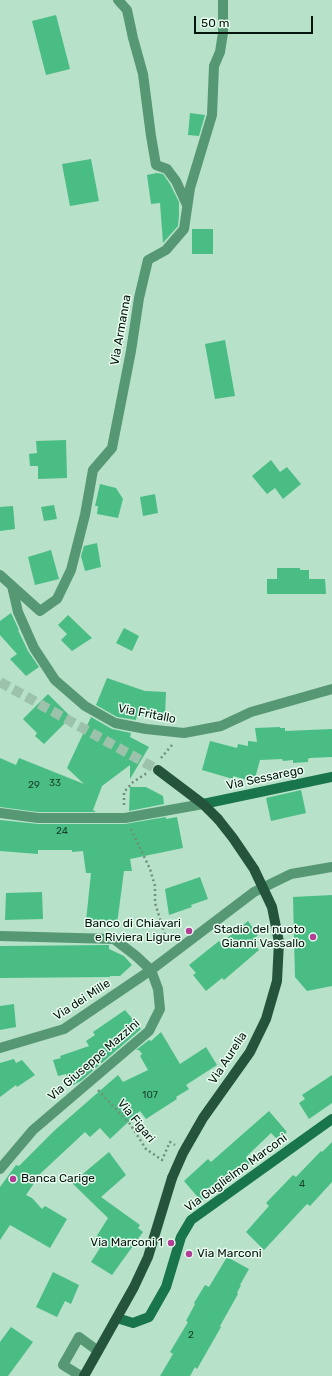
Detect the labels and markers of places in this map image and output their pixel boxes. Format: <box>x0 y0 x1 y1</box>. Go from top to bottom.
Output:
place label: Banco di Chiavari e Riviera Ligure <box>84 917 181 945</box>
place label: Stadio del nuoto Gianni Vassallo <box>214 923 305 951</box>
marker: Banco di Chiavari e Riviera Ligure <box>184 926 194 936</box>
marker: Stadio del nuoto Gianni Vassallo <box>308 932 318 942</box>
place label: Banca Carige <box>21 1172 95 1186</box>
marker: Banca Carige <box>8 1174 18 1184</box>
place label: Via Marconi 1 <box>90 1236 163 1250</box>
marker: Via Marconi 1 <box>166 1238 176 1248</box>
place label: Via Marconi <box>197 1247 262 1261</box>
marker: Via Marconi <box>184 1249 194 1259</box>

